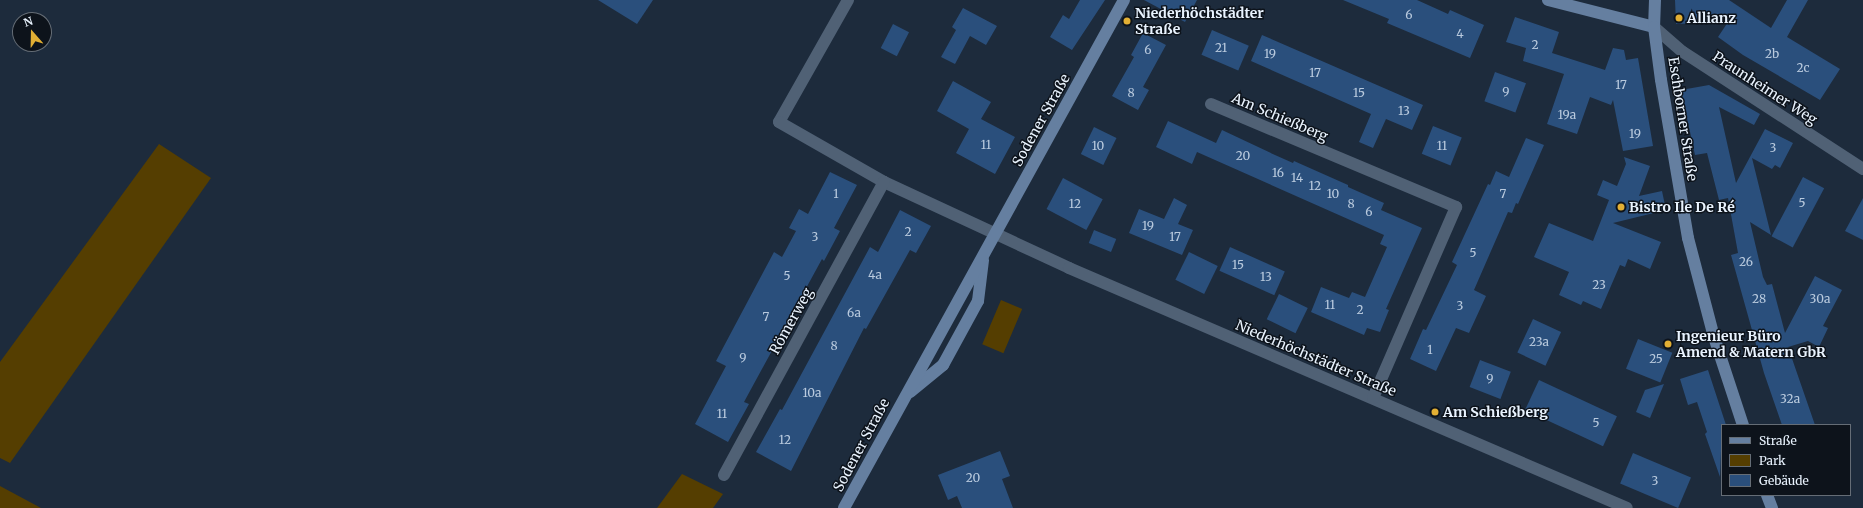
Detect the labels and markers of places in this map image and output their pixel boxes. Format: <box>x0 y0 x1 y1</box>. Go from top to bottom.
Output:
place label: Niederhöchstädter Straße <box>1135 5 1264 38</box>
place label: Allianz <box>1687 10 1736 26</box>
marker: Allianz <box>1674 13 1684 23</box>
marker: Niederhöchstädter Straße <box>1122 16 1132 26</box>
place label: Bistro Ile De Ré <box>1629 199 1735 215</box>
marker: Bistro Ile De Ré <box>1616 202 1626 212</box>
place label: Ingenieur Büro Amend & Matern GbR <box>1676 328 1826 360</box>
marker: Ingenieur Büro Amend & Matern GbR <box>1663 339 1673 349</box>
place label: Am Schießberg <box>1443 404 1548 420</box>
marker: Am Schießberg <box>1430 407 1440 417</box>

